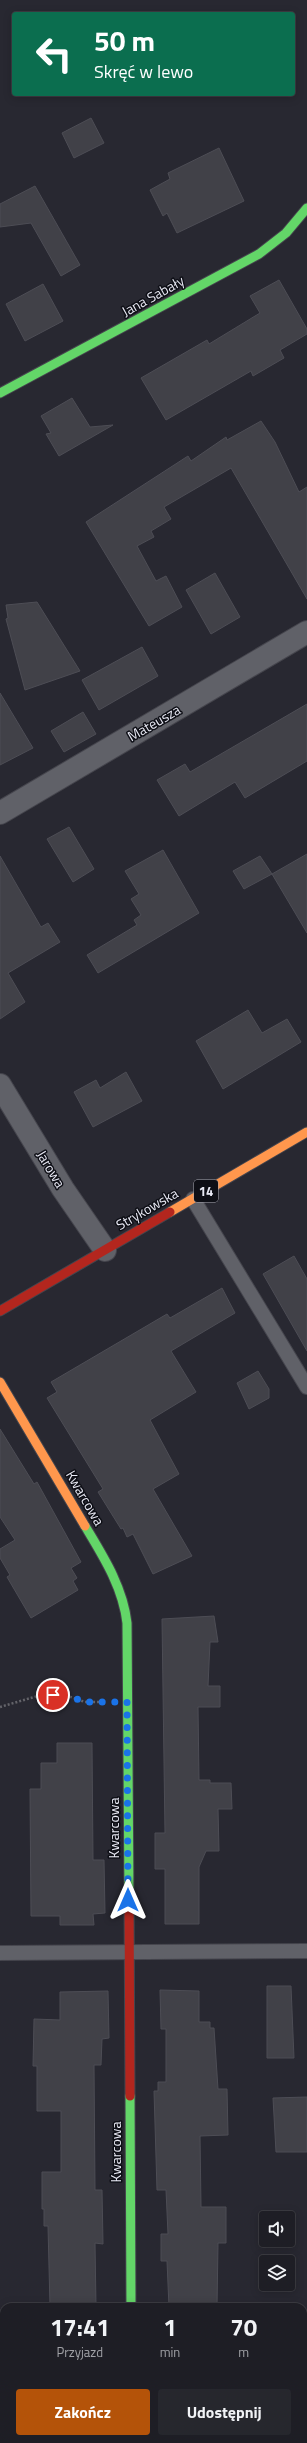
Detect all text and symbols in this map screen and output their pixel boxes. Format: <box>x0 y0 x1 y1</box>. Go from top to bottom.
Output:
text: 50 m <box>94 19 155 62</box>
icon: left <box>28 28 80 80</box>
text: Skręć w lewo <box>94 58 193 85</box>
street label: Jana Sabały <box>118 270 188 321</box>
street label: Mateusza <box>123 699 184 746</box>
street label: Jarowa <box>32 1146 71 1192</box>
road number: 14 <box>194 1180 218 1202</box>
street label: Strykowska <box>112 1182 182 1235</box>
street label: Kwarcowa <box>61 1466 110 1529</box>
pin <box>36 1678 70 1712</box>
icon: arrive <box>42 1684 64 1706</box>
street label: Kwarcowa <box>103 1798 124 1858</box>
position arrow <box>107 1879 149 1921</box>
street label: Kwarcowa <box>105 2122 126 2182</box>
map controls <box>259 2211 295 2291</box>
button: sound <box>259 2211 295 2247</box>
button: layers <box>259 2255 295 2291</box>
text: 17:41 <box>50 2309 110 2345</box>
text: 1 <box>163 2309 177 2345</box>
text: 70 <box>230 2309 257 2345</box>
text: Przyjazd <box>57 2342 103 2362</box>
text: min <box>160 2342 180 2362</box>
text: m <box>238 2342 249 2362</box>
button: Zakończ <box>16 2389 150 2435</box>
button: Udostępnij <box>158 2389 291 2435</box>

